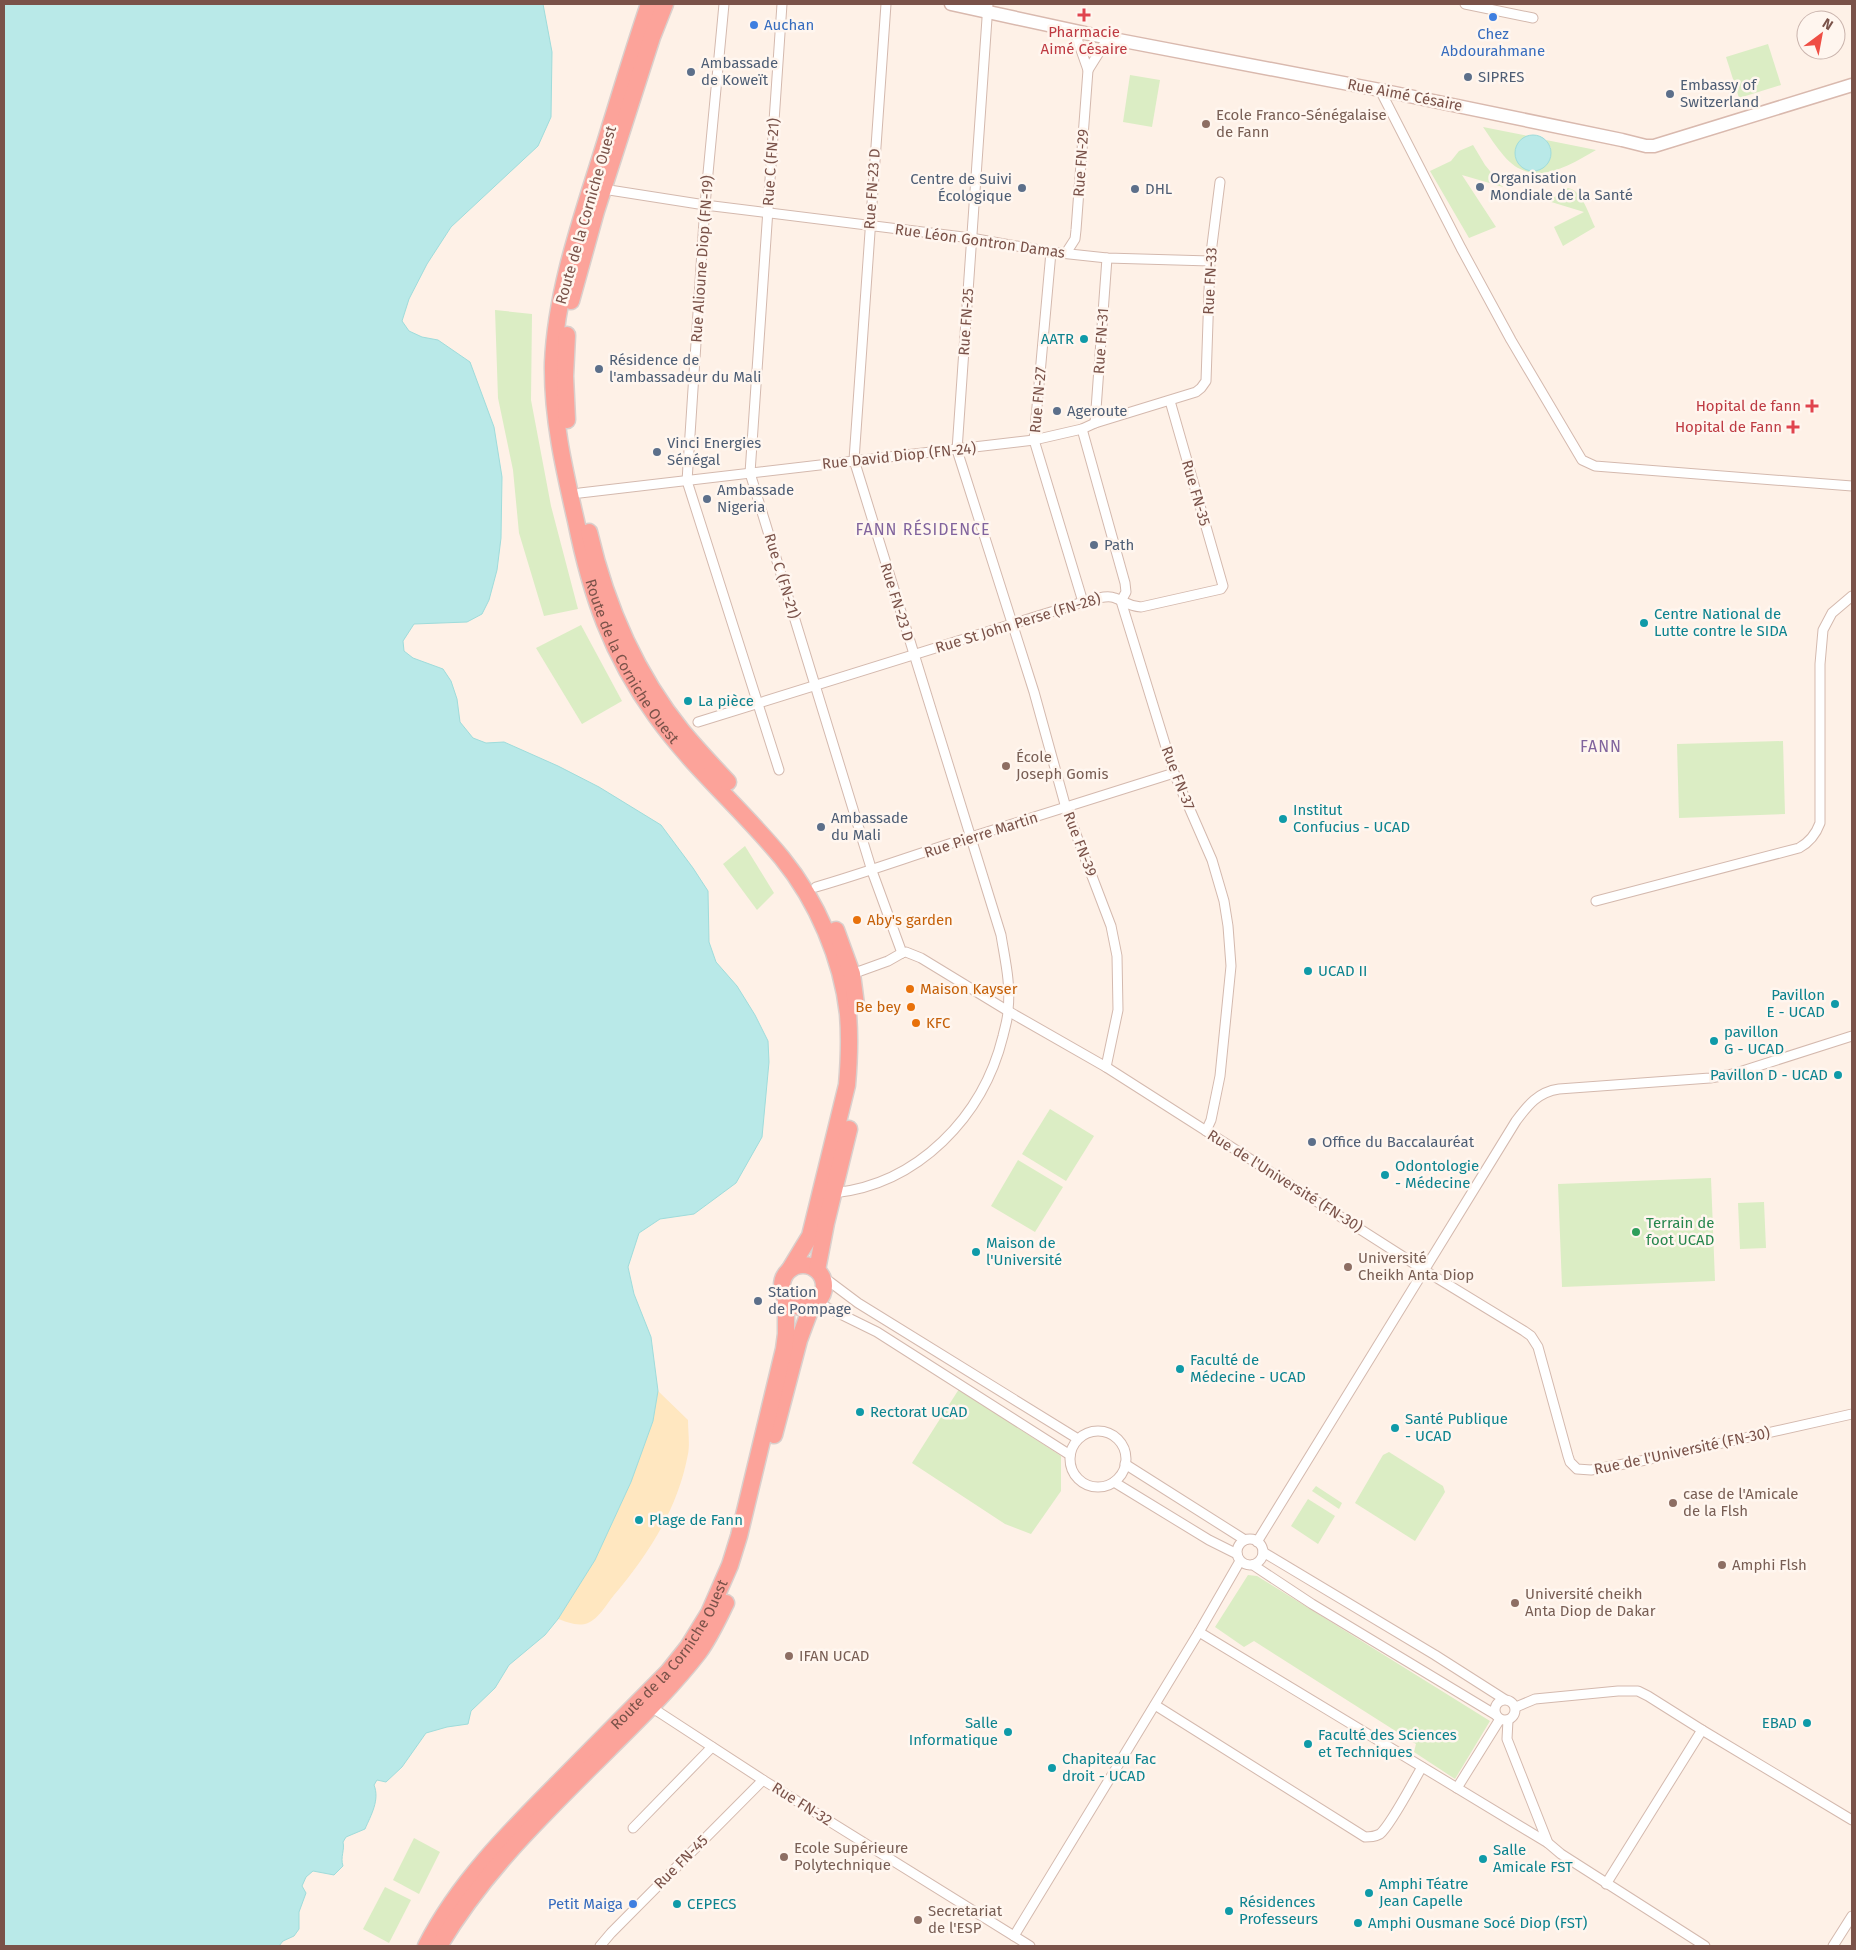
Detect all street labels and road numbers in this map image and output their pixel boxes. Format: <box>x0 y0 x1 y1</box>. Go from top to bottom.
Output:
street label: Rue Aimé Césaire <box>1346 75 1464 115</box>
street label: Rue C (FN-21) <box>759 117 783 207</box>
street label: Route de la Corniche Ouest <box>552 123 620 306</box>
street label: Rue FN-29 <box>1070 128 1092 197</box>
street label: Rue FN-23 D <box>860 148 884 230</box>
street label: Rue Alioune Diop (FN-19) <box>687 175 717 343</box>
street label: Rue Léon Gontron Damas <box>894 220 1066 262</box>
street label: Rue FN-33 <box>1199 247 1221 315</box>
street label: Rue FN-25 <box>955 288 977 356</box>
street label: Rue FN-31 <box>1090 307 1112 375</box>
street label: Rue FN-27 <box>1026 366 1050 434</box>
street label: Rue David Diop (FN-24) <box>821 439 977 473</box>
street label: Rue FN-35 <box>1178 458 1214 528</box>
street label: Rue C (FN-21) <box>760 531 804 621</box>
street label: Rue FN-23 D <box>877 561 917 643</box>
street label: Route de la Corniche Ouest <box>581 577 683 748</box>
street label: Rue St John Perse (FN-28) <box>933 589 1103 657</box>
street label: Rue FN-37 <box>1158 744 1198 813</box>
street label: Rue Pierre Martin <box>922 808 1040 862</box>
street label: Rue FN-39 <box>1059 809 1101 879</box>
street label: Rue de l'Université (FN-30) <box>1204 1126 1366 1236</box>
street label: Rue de l'Université (FN-30) <box>1592 1424 1772 1478</box>
street label: Route de la Corniche Ouest <box>607 1576 732 1733</box>
street label: Rue FN-32 <box>769 1778 835 1830</box>
street label: Rue FN-45 <box>650 1831 712 1893</box>

